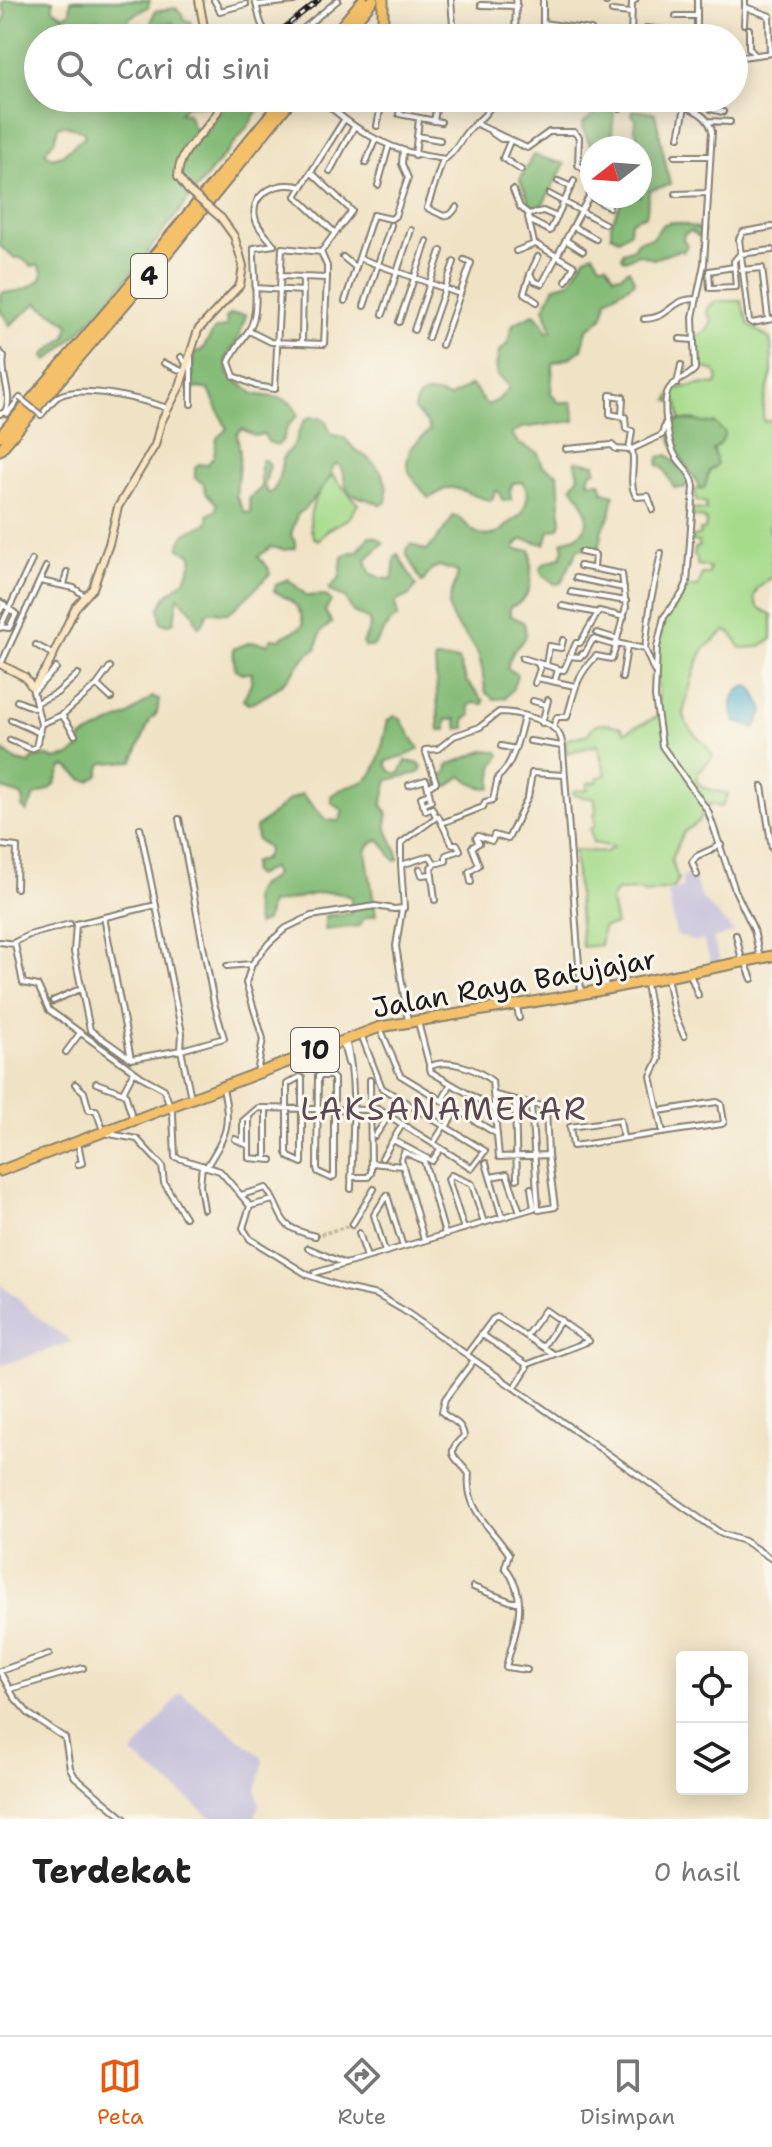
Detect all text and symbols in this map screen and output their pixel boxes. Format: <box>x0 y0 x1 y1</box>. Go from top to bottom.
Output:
search box <box>24 24 748 112</box>
icon: search <box>52 46 96 90</box>
text: Cari di sini <box>116 48 271 89</box>
north arrow <box>580 136 652 208</box>
road number: 4 <box>131 254 167 298</box>
street label: Jalan Raya Batujajar <box>369 939 659 1027</box>
road number: 10 <box>291 1028 339 1072</box>
district label: LAKSANAMEKAR <box>300 1087 588 1130</box>
map controls <box>676 1651 748 1795</box>
button: locate <box>676 1651 748 1723</box>
button: layers <box>676 1723 748 1795</box>
text: Terdekat <box>32 1848 191 1894</box>
text: 0 hasil <box>654 1854 740 1889</box>
tab: Peta <box>97 2054 144 2131</box>
tab: Rute <box>337 2054 386 2131</box>
tab: Disimpan <box>580 2054 675 2131</box>

